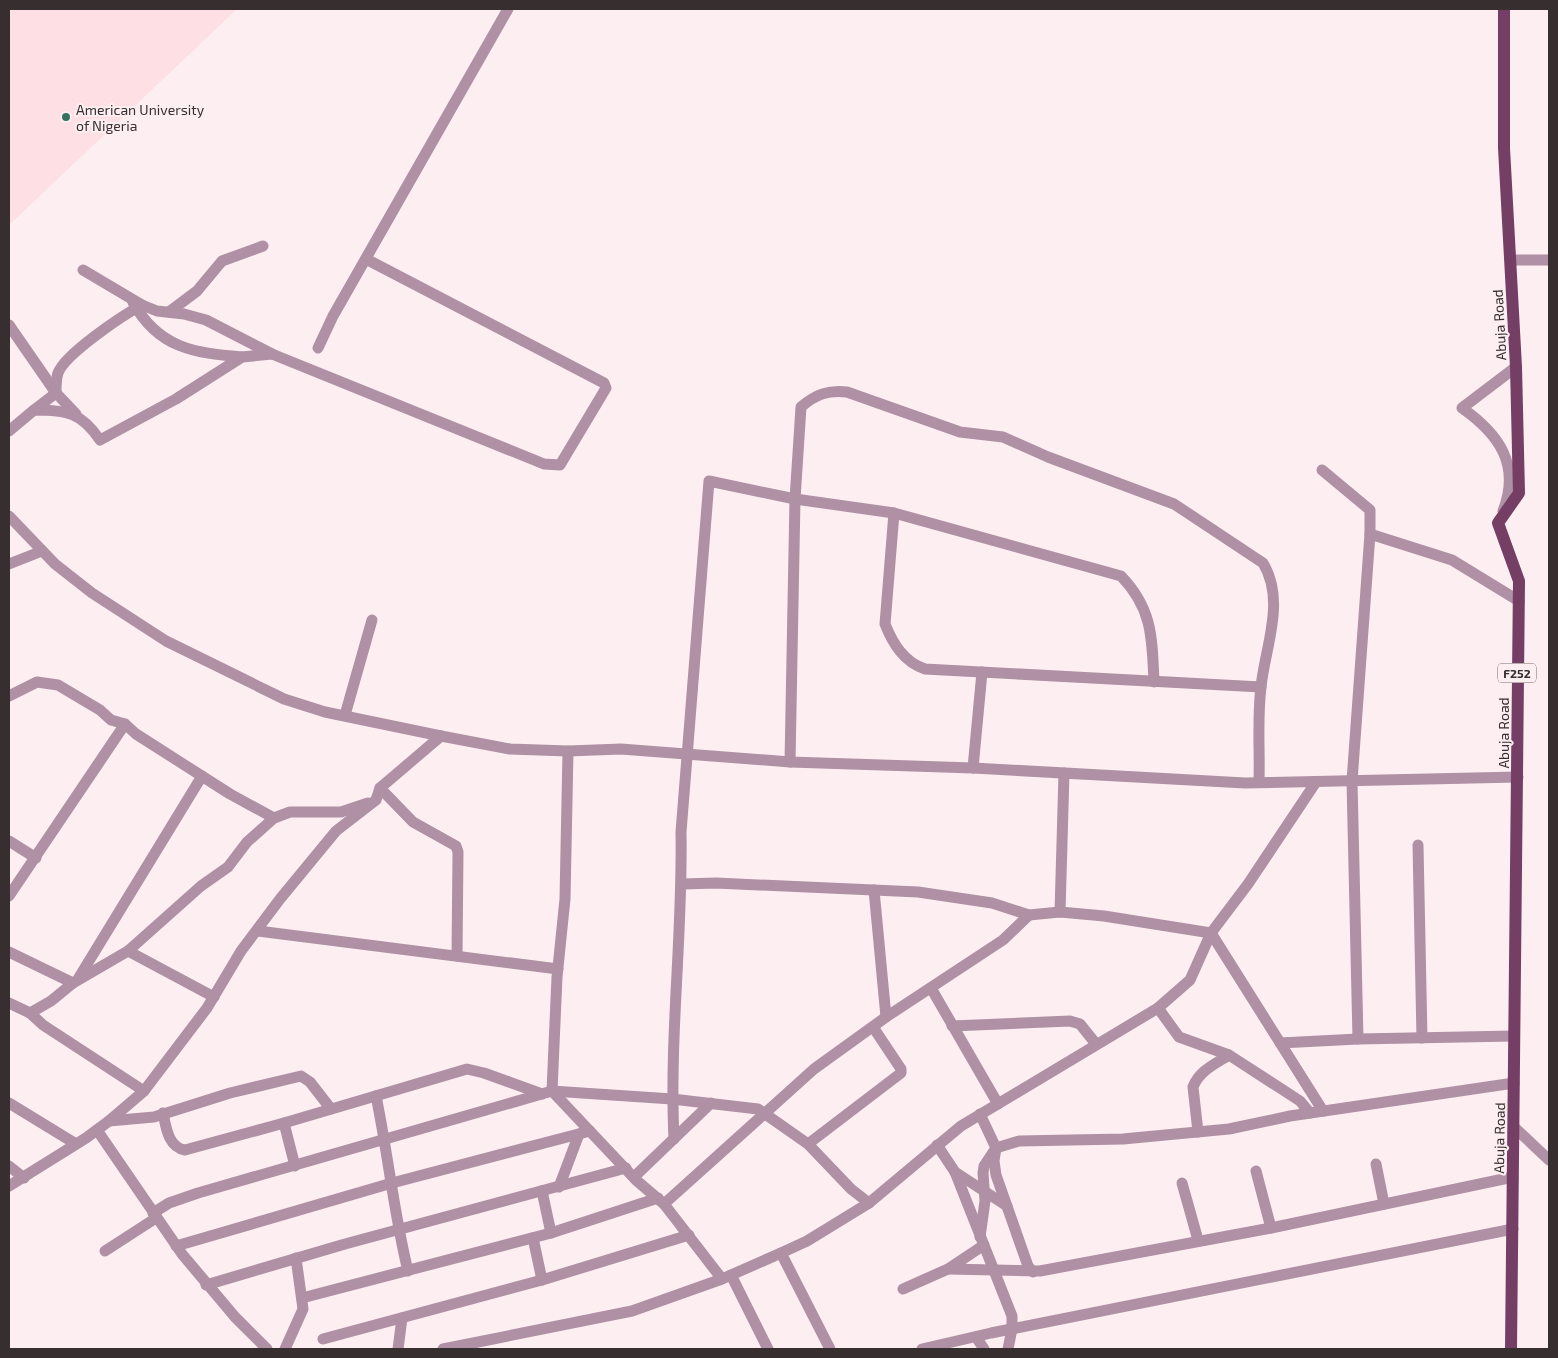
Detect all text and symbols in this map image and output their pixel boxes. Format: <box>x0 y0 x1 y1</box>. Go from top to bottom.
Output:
place label: American University of Nigeria <box>76 101 205 134</box>
marker: American University of Nigeria <box>60 111 72 123</box>
street label: Abuja Road <box>1489 289 1509 361</box>
road number: F252 <box>1498 664 1536 682</box>
street label: Abuja Road <box>1495 697 1512 769</box>
street label: Abuja Road <box>1490 1102 1508 1174</box>

